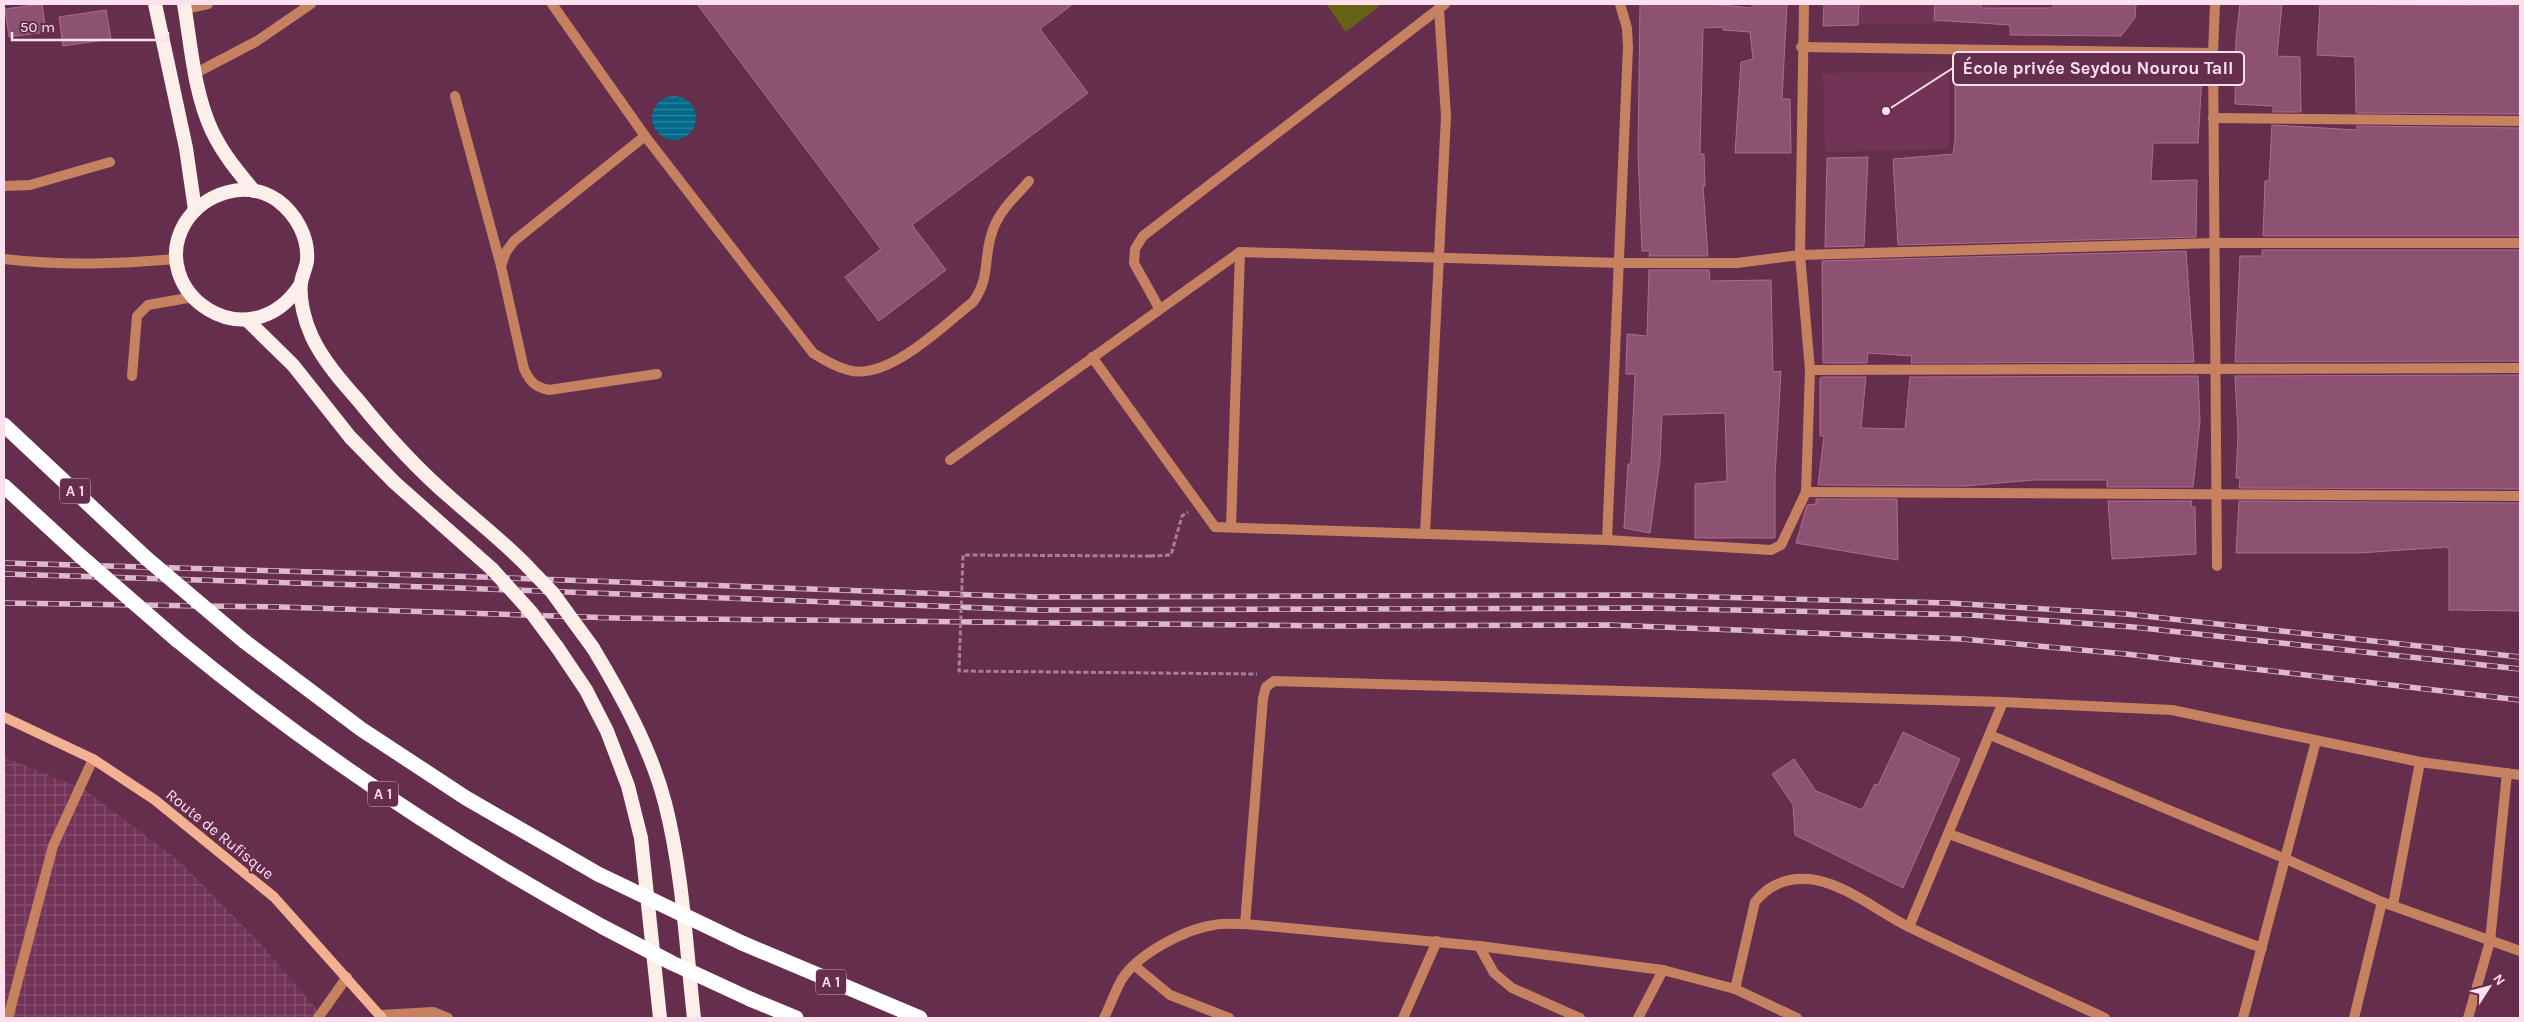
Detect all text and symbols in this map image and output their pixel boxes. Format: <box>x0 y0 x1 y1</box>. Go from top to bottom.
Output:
scale bar <box>12 10 169 42</box>
text: 50 m <box>20 18 55 36</box>
callout: École privée Seydou Nourou Tall <box>1953 52 2244 85</box>
text: École privée Seydou Nourou Tall <box>1963 56 2233 79</box>
road number: A 1 <box>60 478 90 504</box>
road number: A 1 <box>368 782 398 806</box>
street label: Route de Rufisque <box>162 785 278 883</box>
north arrow <box>2464 962 2514 1012</box>
road number: A 1 <box>816 970 846 994</box>
text: N <box>2489 971 2509 989</box>

